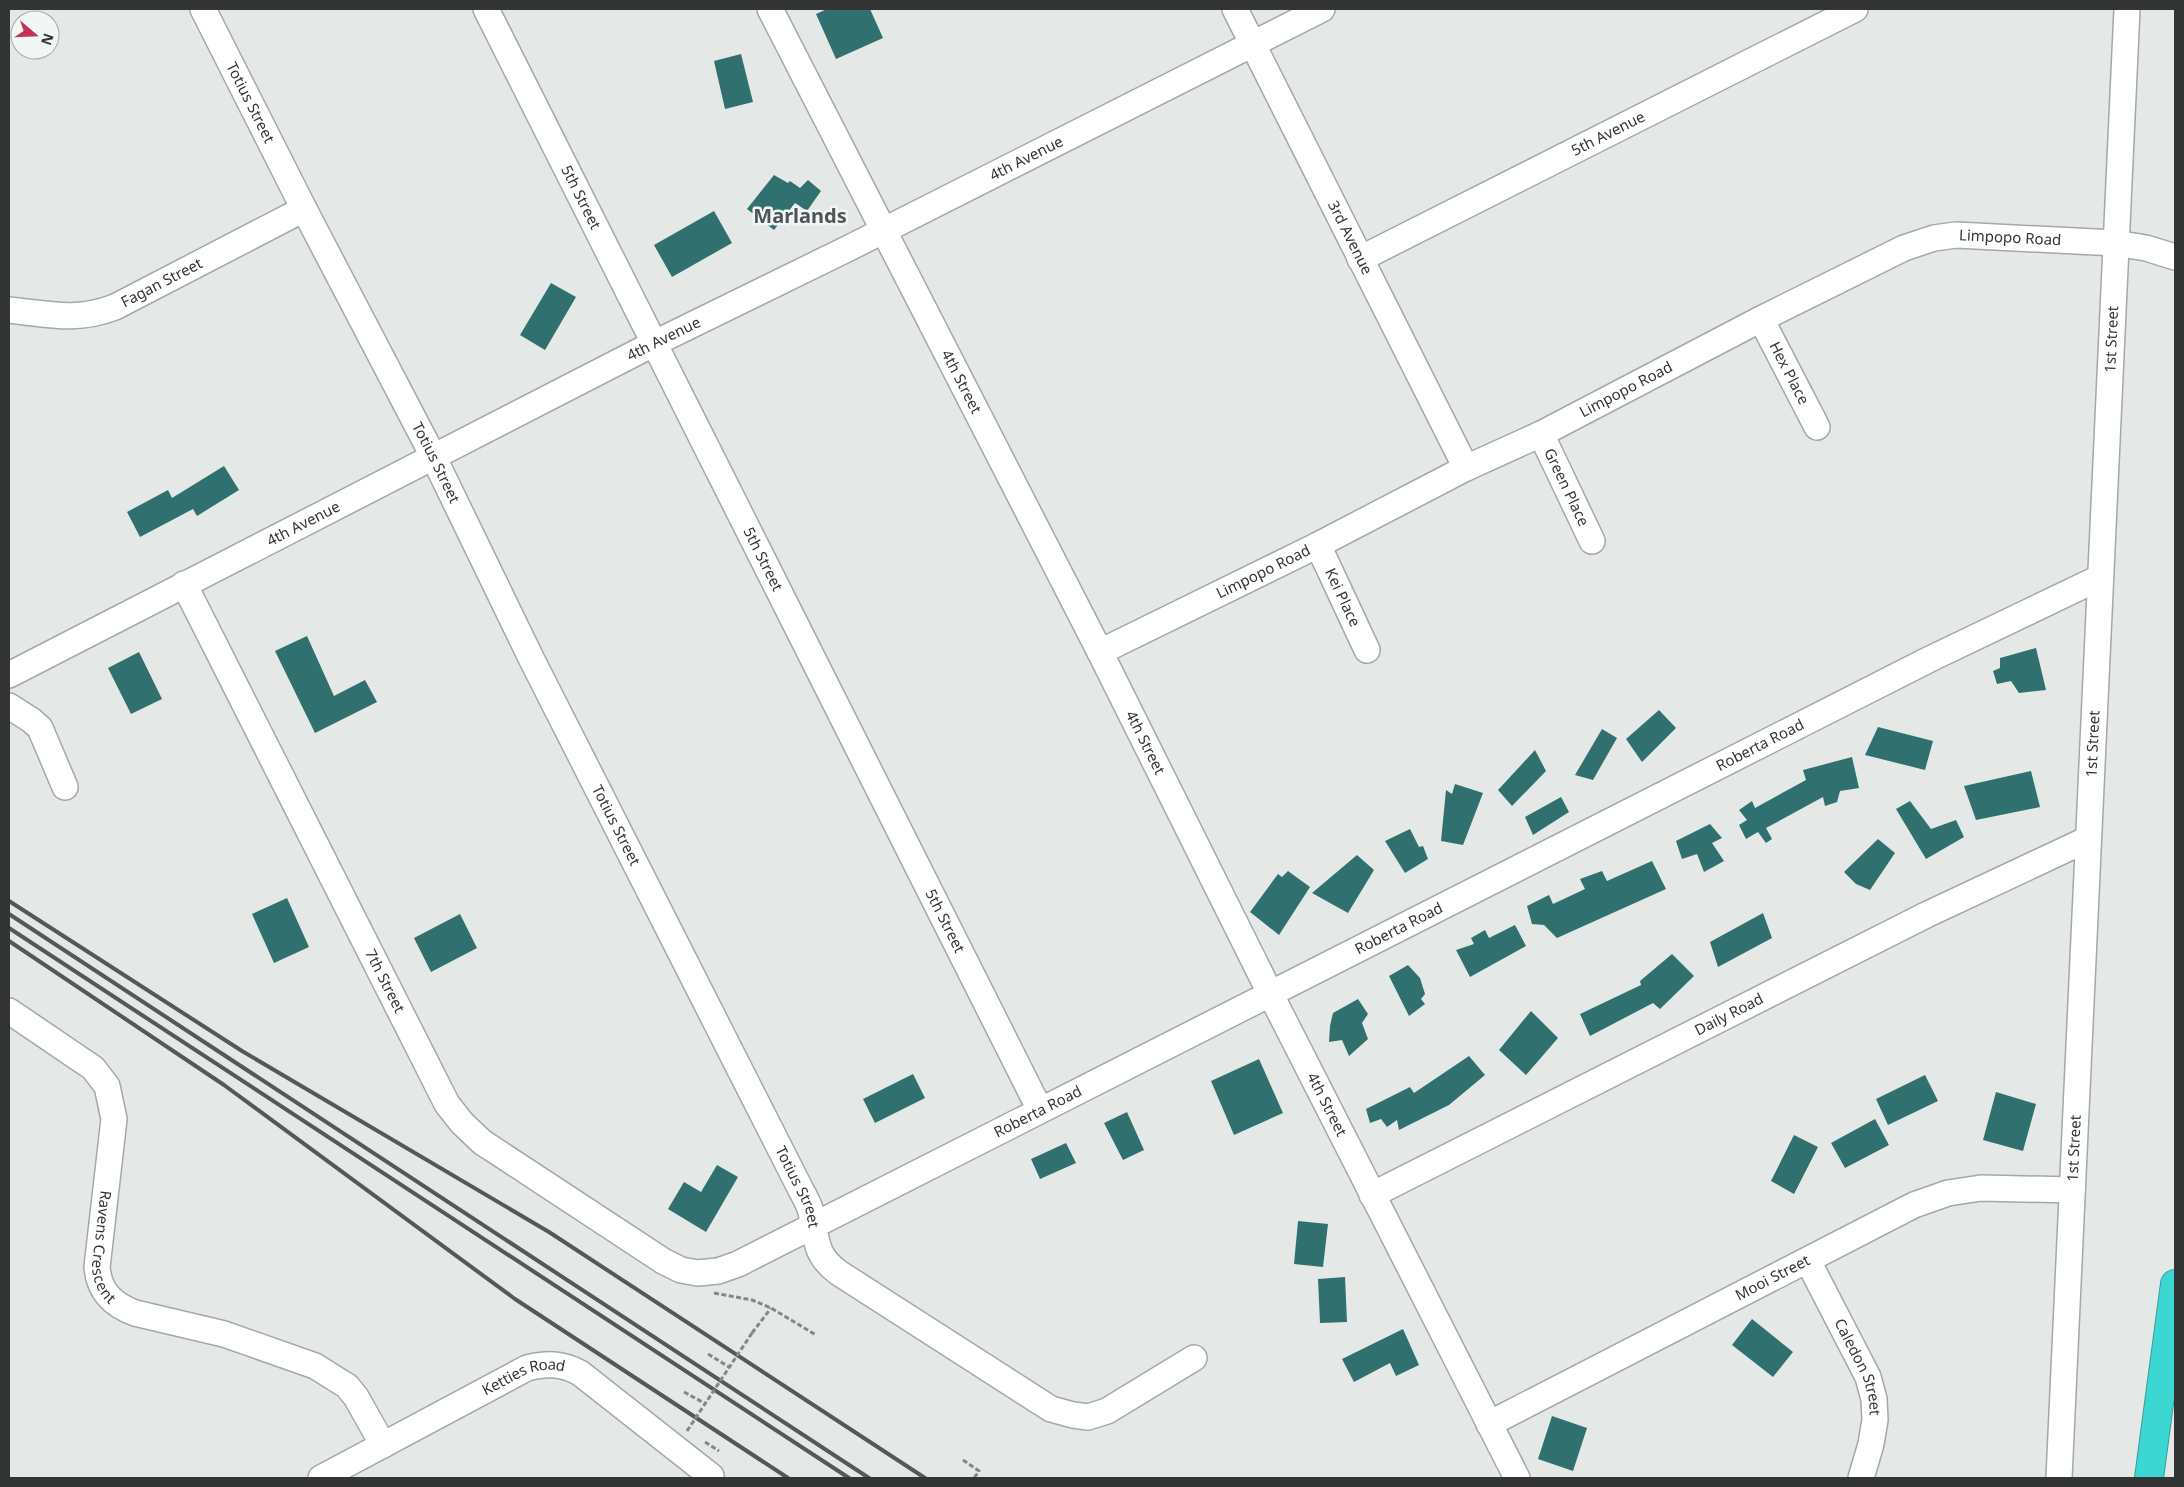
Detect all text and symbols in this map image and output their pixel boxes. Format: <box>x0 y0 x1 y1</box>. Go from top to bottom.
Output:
north arrow <box>10 10 60 60</box>
text: N <box>37 31 59 48</box>
street label: Totius Street <box>222 58 280 147</box>
street label: 5th Avenue <box>1568 106 1648 160</box>
street label: 4th Avenue <box>986 131 1066 184</box>
street label: 5th Street <box>557 162 606 233</box>
street label: 3rd Avenue <box>1324 197 1378 278</box>
district label: Marlands <box>753 202 847 229</box>
street label: Limpopo Road <box>1959 224 2062 249</box>
street label: Fagan Street <box>117 252 206 311</box>
street label: 1st Street <box>2099 305 2122 373</box>
street label: 4th Avenue <box>623 311 704 365</box>
street label: Hex Place <box>1765 338 1815 408</box>
street label: 4th Street <box>938 346 987 417</box>
street label: Limpopo Road <box>1576 356 1676 421</box>
street label: Totius Street <box>408 418 466 507</box>
street label: Green Place <box>1540 445 1594 529</box>
street label: 4th Avenue <box>263 496 343 550</box>
street label: 5th Street <box>739 523 789 595</box>
street label: Limpopo Road <box>1213 539 1313 602</box>
street label: Kei Place <box>1321 565 1366 630</box>
street label: 4th Street <box>1122 707 1171 778</box>
street label: 1st Street <box>2080 709 2104 778</box>
street label: Roberta Road <box>1712 714 1807 775</box>
street label: Totius Street <box>588 781 646 869</box>
street label: 5th Street <box>921 885 971 956</box>
street label: Roberta Road <box>1351 897 1446 958</box>
street label: 7th Street <box>361 945 411 1017</box>
street label: Daily Road <box>1691 988 1766 1039</box>
street label: 4th Street <box>1303 1069 1353 1140</box>
street label: Roberta Road <box>990 1080 1085 1142</box>
street label: 1st Street <box>2062 1114 2085 1182</box>
street label: Totius Street <box>771 1142 825 1230</box>
street label: Ravens Crescent <box>88 1190 121 1308</box>
street label: Mooi Street <box>1731 1249 1813 1305</box>
street label: Caledon Street <box>1830 1315 1886 1416</box>
street label: Ketties Road <box>478 1354 567 1399</box>

